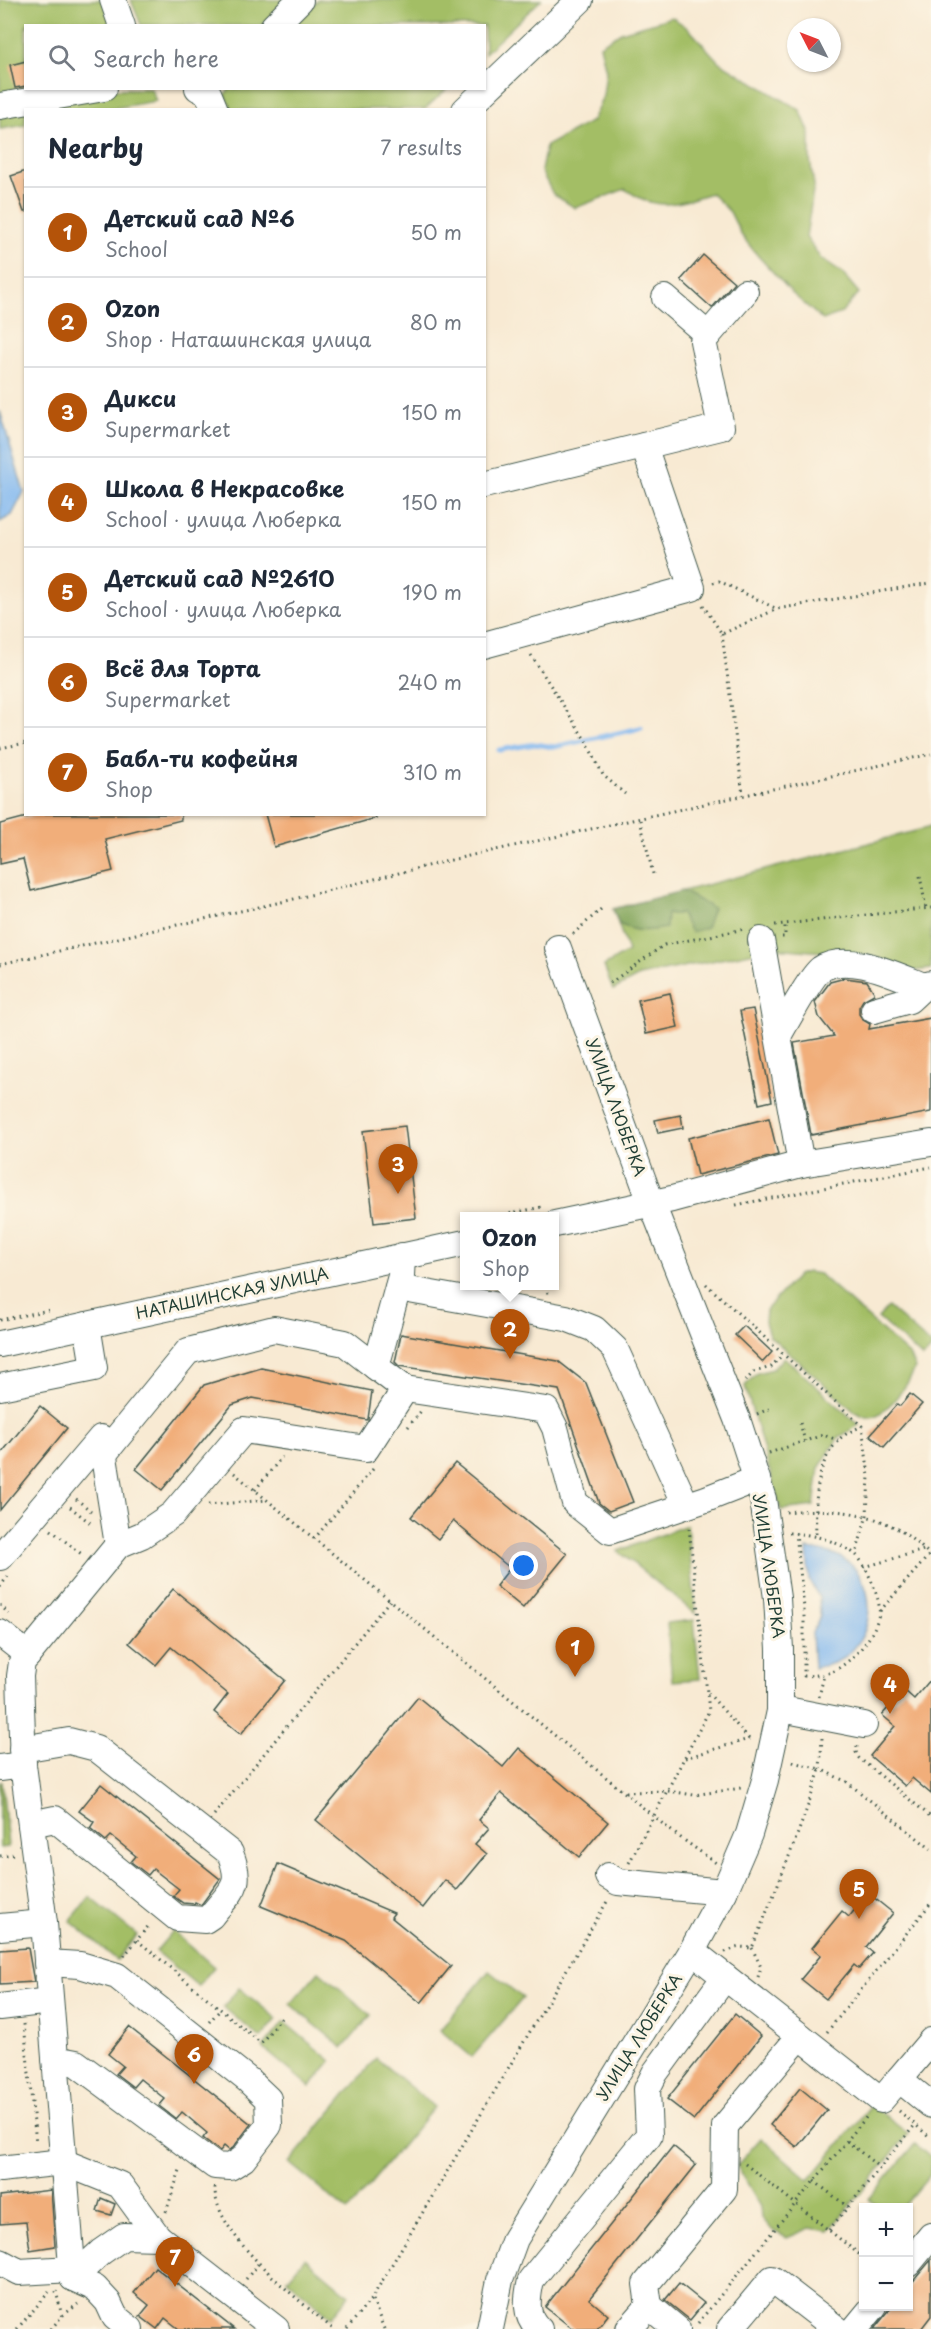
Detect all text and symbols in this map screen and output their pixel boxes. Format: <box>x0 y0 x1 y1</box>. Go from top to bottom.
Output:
north arrow <box>787 18 841 72</box>
search box <box>24 24 486 90</box>
icon: search <box>45 41 78 74</box>
text: Search here <box>93 41 219 74</box>
text: Nearby <box>48 128 143 167</box>
text: 7 results <box>380 132 462 162</box>
text: Детский сад №6 <box>105 201 295 234</box>
text: 1 <box>63 217 72 247</box>
text: 50 m <box>410 217 462 247</box>
text: School <box>105 234 168 264</box>
text: Ozon <box>105 291 160 324</box>
text: 2 <box>60 307 75 337</box>
text: 80 m <box>410 307 462 337</box>
text: Shop · Наташинская улица <box>105 324 371 354</box>
text: Дикси <box>105 381 176 414</box>
text: 3 <box>61 397 74 427</box>
text: 150 m <box>402 397 462 427</box>
text: Supermarket <box>105 414 231 444</box>
text: Школа в Некрасовке <box>105 471 344 504</box>
text: 4 <box>61 487 74 517</box>
text: 150 m <box>402 487 462 517</box>
text: School · улица Люберка <box>105 504 341 534</box>
text: Детский сад №2610 <box>105 561 335 594</box>
text: 5 <box>61 577 74 607</box>
text: 190 m <box>403 577 462 607</box>
text: School · улица Люберка <box>105 594 341 624</box>
text: Всё для Торта <box>105 651 261 684</box>
text: 6 <box>60 667 75 697</box>
text: 240 m <box>397 667 462 697</box>
text: Supermarket <box>105 684 231 714</box>
text: Бабл-ти кофейня <box>105 741 298 774</box>
text: 7 <box>62 757 73 787</box>
text: 310 m <box>402 757 462 787</box>
text: Shop <box>105 774 153 804</box>
street label: УЛИЦА ЛЮБЕРКА <box>581 1034 653 1179</box>
pin: 3 <box>378 1144 418 1194</box>
popup <box>460 1212 559 1290</box>
text: Ozon <box>482 1220 537 1253</box>
text: Shop <box>482 1253 530 1283</box>
street label: НАТАШИНСКАЯ УЛИЦА <box>133 1260 330 1324</box>
pin: 2 <box>490 1310 530 1359</box>
street label: УЛИЦА ЛЮБЕРКА <box>748 1492 792 1640</box>
your location <box>509 1551 538 1580</box>
pin: 1 <box>556 1628 594 1677</box>
pin: 4 <box>870 1664 910 1714</box>
pin: 5 <box>840 1870 878 1919</box>
street label: УЛИЦА ЛЮБЕРКА <box>589 1968 687 2105</box>
pin: 6 <box>174 2034 214 2084</box>
map controls <box>859 2203 913 2311</box>
button: + <box>859 2203 913 2257</box>
pin: 7 <box>156 2238 195 2287</box>
button: − <box>859 2257 913 2311</box>

